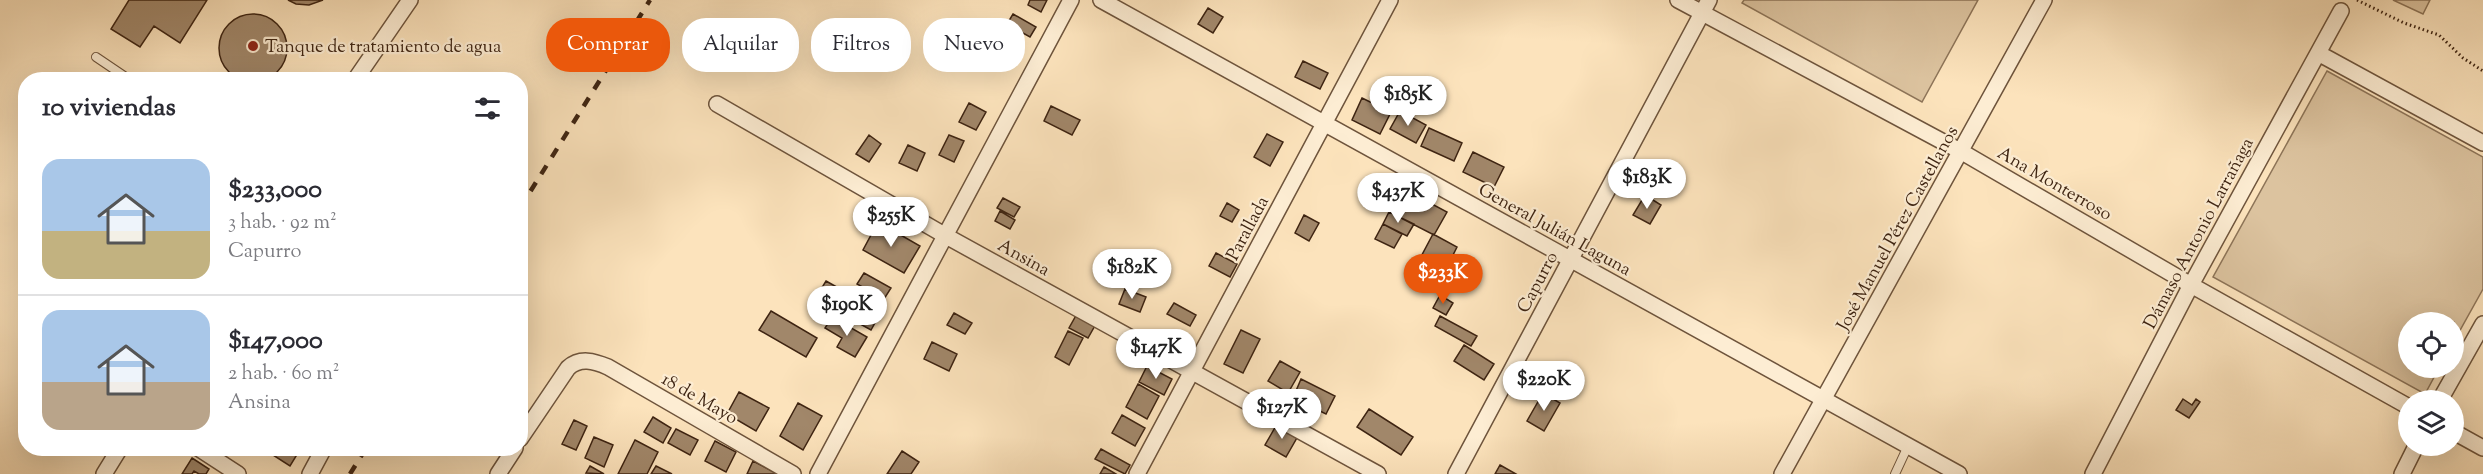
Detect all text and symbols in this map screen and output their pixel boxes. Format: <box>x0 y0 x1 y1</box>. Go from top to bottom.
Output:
chip: Comprar <box>546 18 670 72</box>
chip: Alquilar <box>682 18 799 72</box>
chip: Filtros <box>811 18 911 72</box>
chip: Nuevo <box>923 18 1025 72</box>
place label: Tanque de tratamiento de agua <box>265 35 501 61</box>
marker: Tanque de tratamiento de agua <box>246 39 260 53</box>
pin: $185K <box>1366 76 1450 127</box>
text: $185K <box>1384 81 1432 110</box>
text: 10 viviendas <box>42 90 176 127</box>
icon: filters <box>471 92 504 125</box>
street label: José Manuel Pérez Castellanos <box>1831 122 1966 337</box>
street label: Dámaso Antonio Larrañaga <box>2138 134 2261 334</box>
street label: Ana Monterroso <box>1992 141 2116 228</box>
pin: $183K <box>1605 159 1689 210</box>
text: $183K <box>1622 164 1672 193</box>
text: $233,000 <box>228 172 322 209</box>
pin: $437K <box>1356 173 1440 224</box>
text: $437K <box>1371 178 1425 207</box>
street label: General Julián Laguna <box>1473 178 1635 284</box>
icon: home <box>90 183 162 255</box>
street label: Parallada <box>1221 192 1277 266</box>
pin: $255K <box>849 197 933 248</box>
text: $255K <box>867 202 915 231</box>
text: 3 hab. · 92 m² <box>228 209 337 238</box>
street label: Ansina <box>992 234 1054 284</box>
text: Capurro <box>228 238 301 267</box>
street label: Capurro <box>1512 248 1566 318</box>
pin: $182K <box>1090 249 1174 300</box>
text: $182K <box>1106 254 1158 283</box>
pin: $233K <box>1401 254 1485 305</box>
text: $233K <box>1418 259 1468 288</box>
pin: $190K <box>805 286 889 337</box>
text: $190K <box>821 291 873 320</box>
map controls <box>2398 312 2464 456</box>
button: locate <box>2398 312 2464 378</box>
text: $147,000 <box>228 323 323 360</box>
pin: $147K <box>1114 329 1198 380</box>
icon: home <box>90 334 162 406</box>
text: $147K <box>1130 334 1182 363</box>
text: 2 hab. · 60 m² <box>228 360 339 389</box>
pin: $220K <box>1502 361 1586 412</box>
text: $220K <box>1517 366 1571 395</box>
street label: 18 de Mayo <box>656 367 742 432</box>
text: Ansina <box>228 389 291 418</box>
pin: $127K <box>1240 389 1324 440</box>
button: layers <box>2398 390 2464 456</box>
text: $127K <box>1256 394 1308 423</box>

